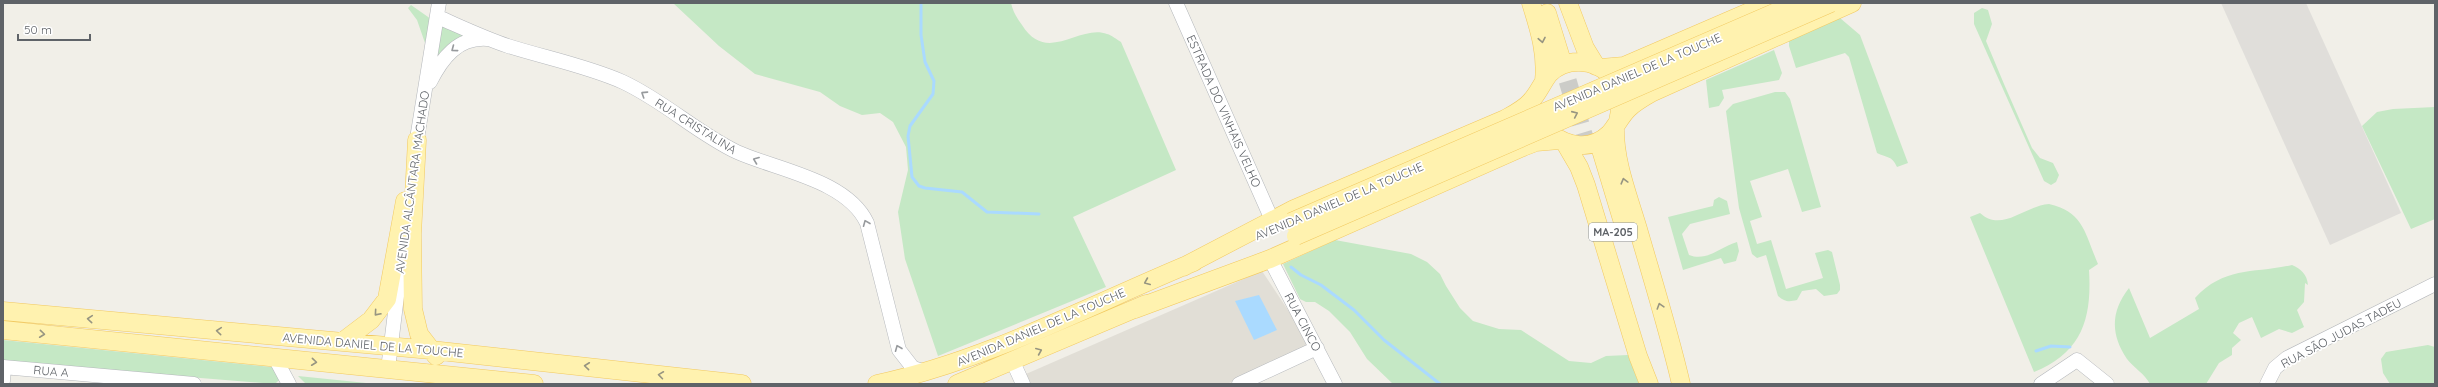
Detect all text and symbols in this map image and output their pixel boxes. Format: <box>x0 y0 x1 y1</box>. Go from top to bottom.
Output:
scale bar <box>18 16 90 42</box>
text: 50 m <box>24 22 52 37</box>
street label: AVENIDA DANIEL DE LA TOUCHE <box>1551 30 1724 114</box>
street label: ESTRADA DO VINHAIS VELHO <box>1183 32 1265 190</box>
one-way arrow <box>1537 37 1545 44</box>
one-way arrow <box>452 44 459 51</box>
street label: AVENIDA ALCÂNTARA MACHADO <box>392 90 432 274</box>
one-way arrow <box>641 91 648 99</box>
street label: RUA CRISTALINA <box>652 95 740 157</box>
one-way arrow <box>1571 111 1579 119</box>
one-way arrow <box>753 156 760 164</box>
street label: AVENIDA DANIEL DE LA TOUCHE <box>1253 159 1426 243</box>
one-way arrow <box>1620 178 1628 184</box>
one-way arrow <box>862 219 870 226</box>
road number: MA-205 <box>1589 223 1637 241</box>
one-way arrow <box>1144 278 1151 286</box>
street label: AVENIDA DANIEL DE LA TOUCHE <box>955 285 1128 369</box>
street label: RUA CINCO <box>1281 290 1325 354</box>
street label: RUA SÃO JUDAS TADEU <box>2278 295 2404 371</box>
one-way arrow <box>1656 302 1665 309</box>
one-way arrow <box>374 308 381 315</box>
one-way arrow <box>87 315 93 324</box>
one-way arrow <box>216 327 222 336</box>
one-way arrow <box>39 329 45 338</box>
street label: AVENIDA DANIEL DE LA TOUCHE <box>282 330 464 360</box>
one-way arrow <box>895 345 903 352</box>
one-way arrow <box>1034 348 1042 356</box>
one-way arrow <box>311 357 317 366</box>
street label: RUA A <box>33 362 69 380</box>
one-way arrow <box>584 362 590 371</box>
one-way arrow <box>658 371 664 380</box>

